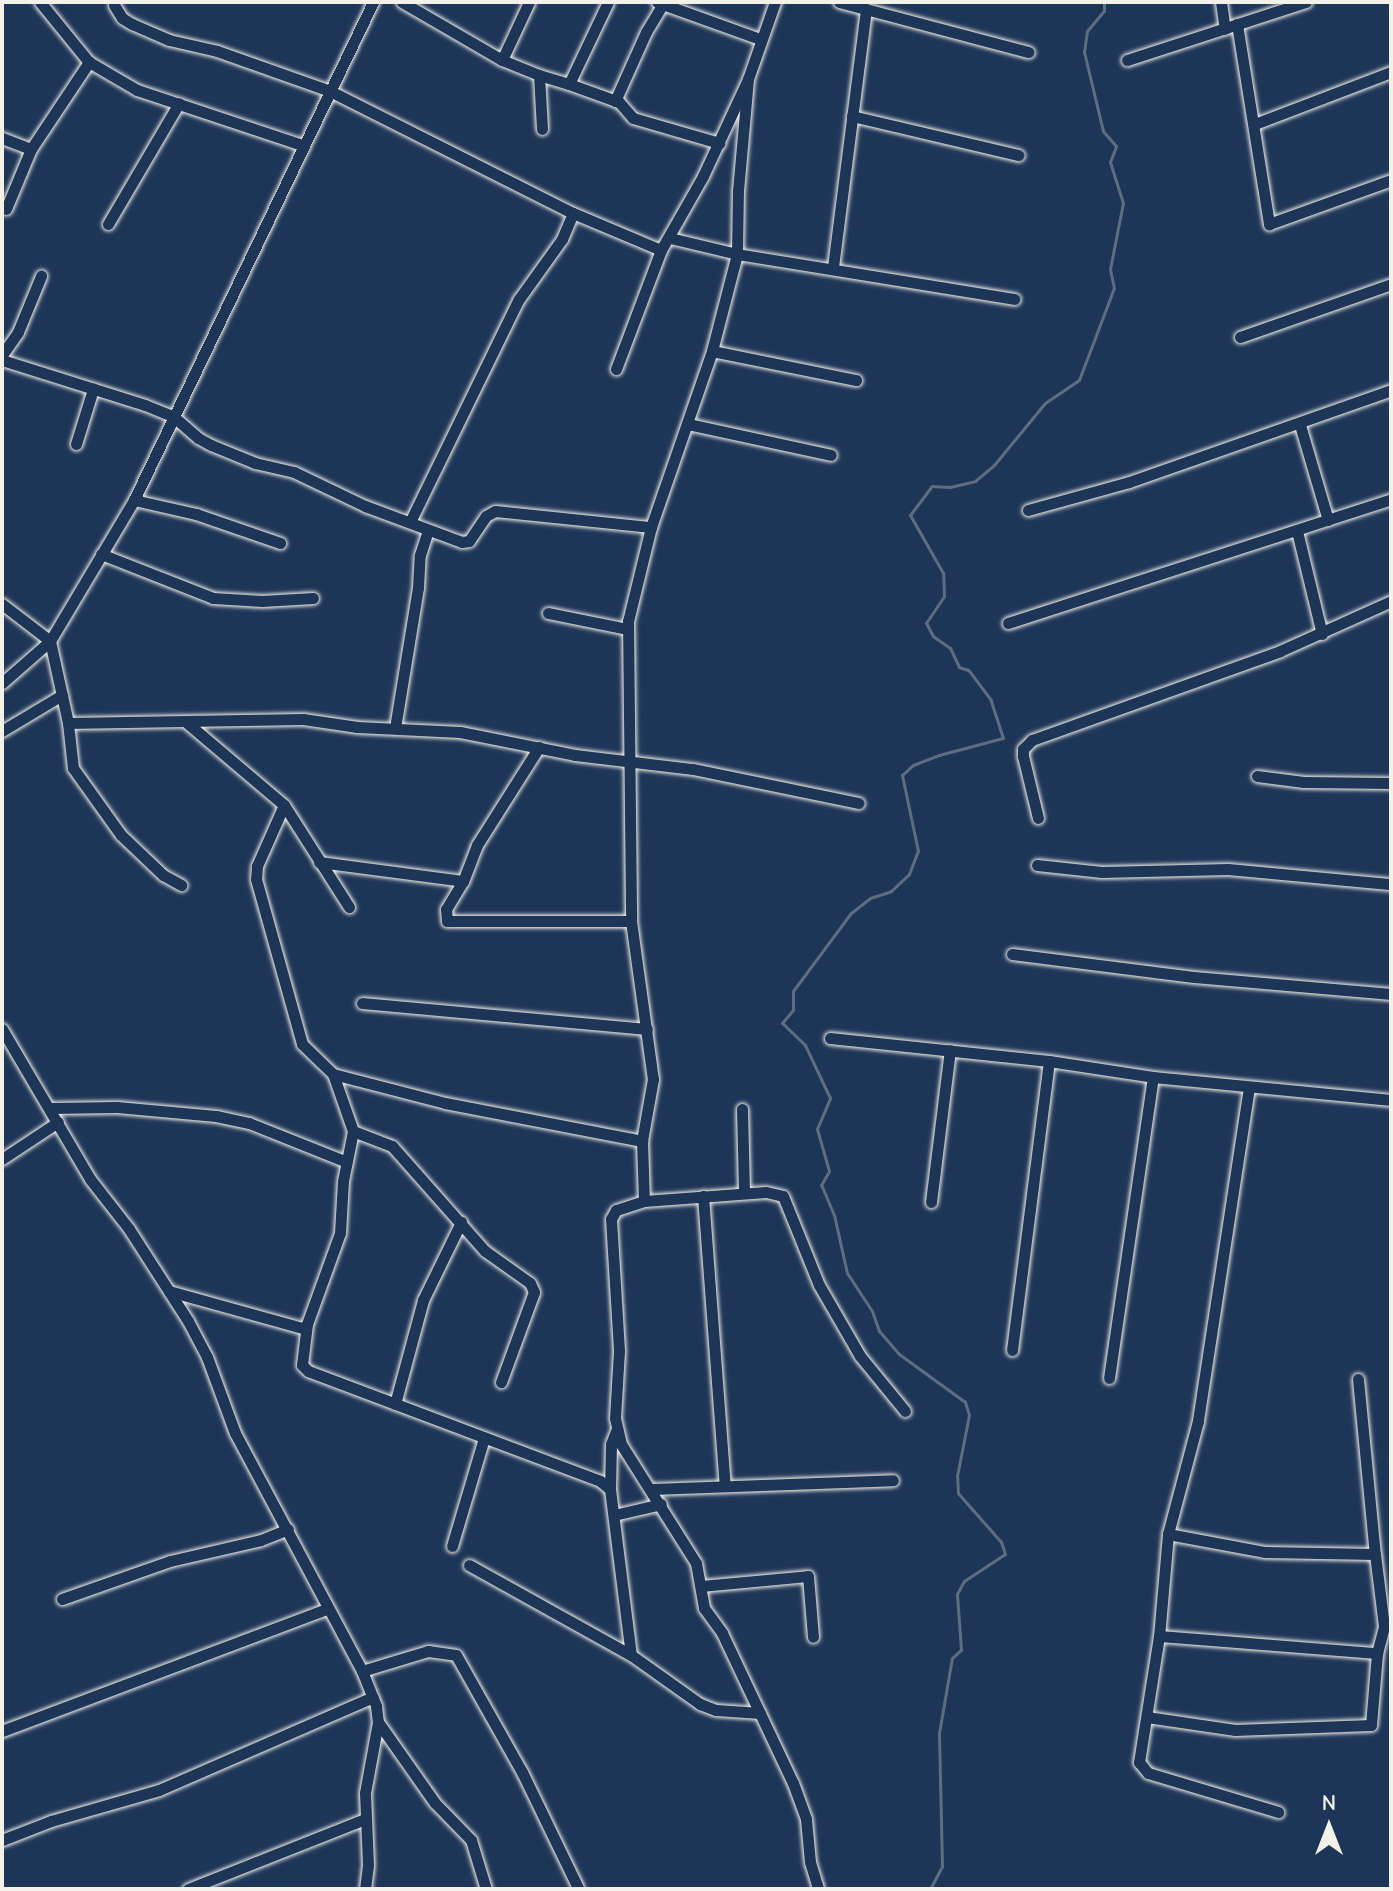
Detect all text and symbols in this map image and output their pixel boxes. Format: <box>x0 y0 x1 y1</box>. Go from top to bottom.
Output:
north arrow <box>1289 1787 1369 1867</box>
text: N <box>1322 1790 1336 1816</box>

